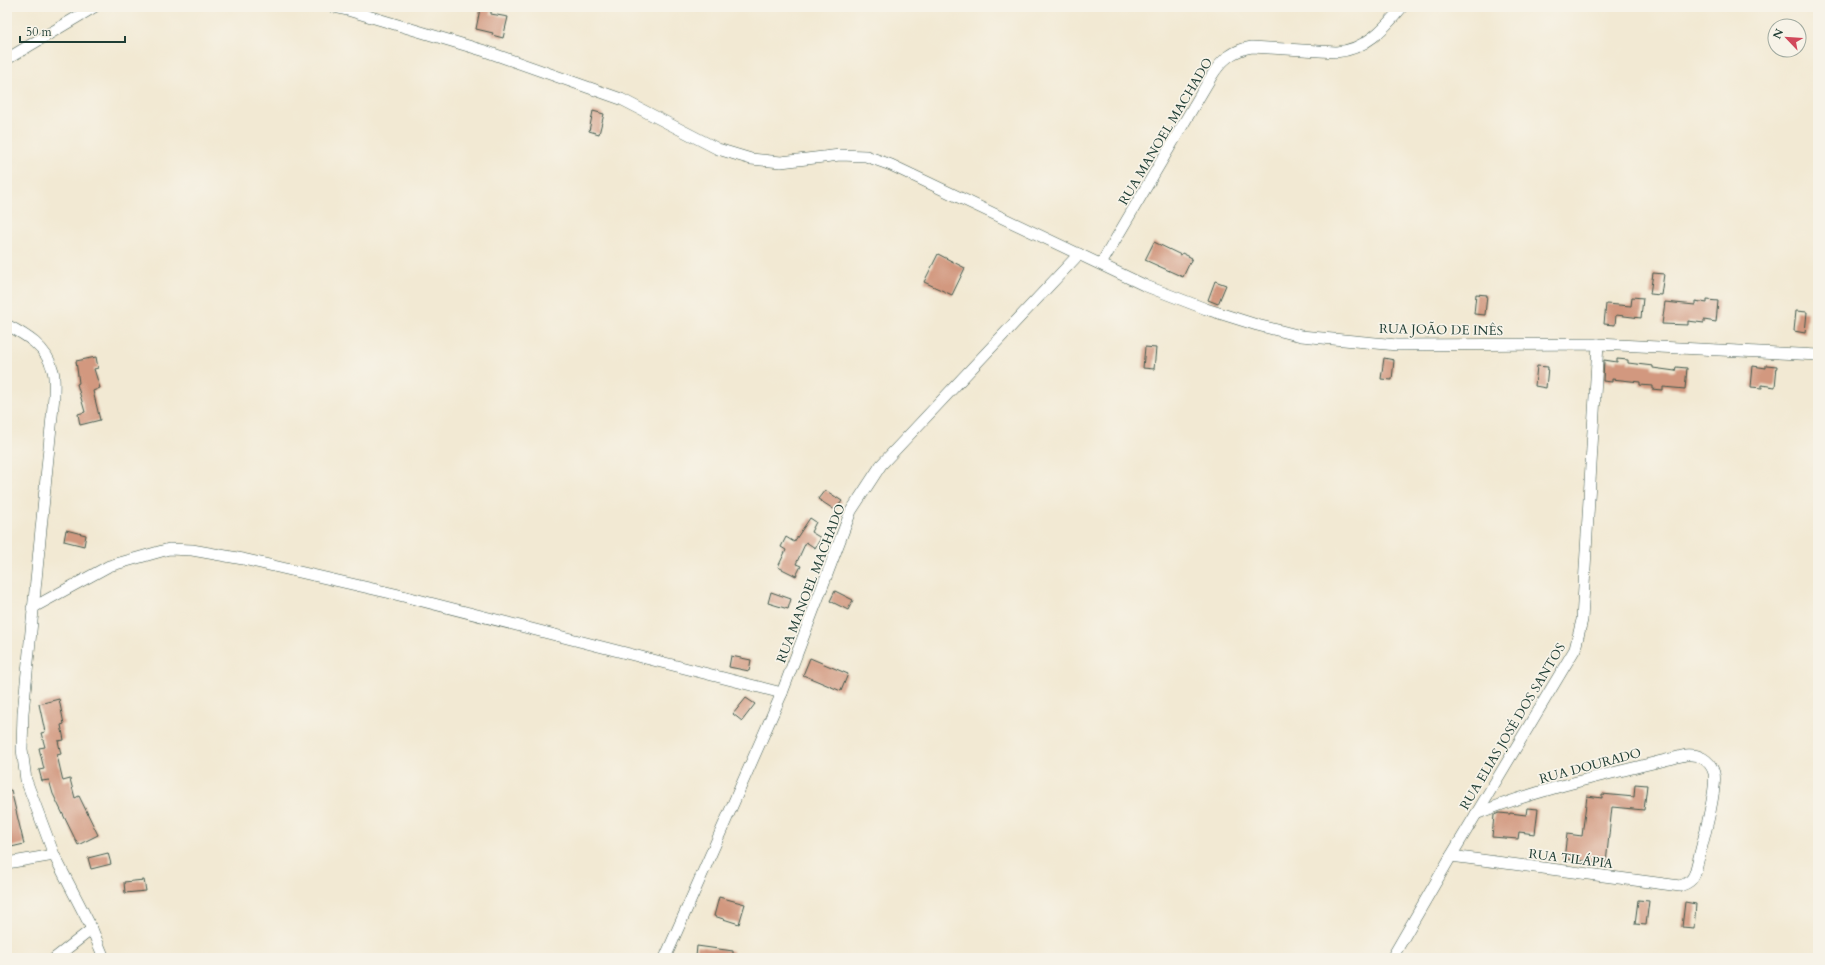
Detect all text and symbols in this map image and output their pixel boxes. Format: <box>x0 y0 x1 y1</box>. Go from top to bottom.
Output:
scale bar <box>20 18 125 44</box>
north arrow <box>1767 18 1807 58</box>
text: 50 m <box>26 24 53 40</box>
text: N <box>1770 26 1787 41</box>
street label: RUA MANOEL MACHADO <box>1115 54 1217 209</box>
street label: RUA JOÃO DE INÊS <box>1379 320 1503 340</box>
street label: RUA MANOEL MACHADO <box>772 501 850 665</box>
street label: RUA ELIAS JOSÉ DOS SANTOS <box>1456 640 1570 813</box>
street label: RUA DOURADO <box>1537 744 1643 788</box>
street label: RUA TILÁPIA <box>1528 845 1615 873</box>

